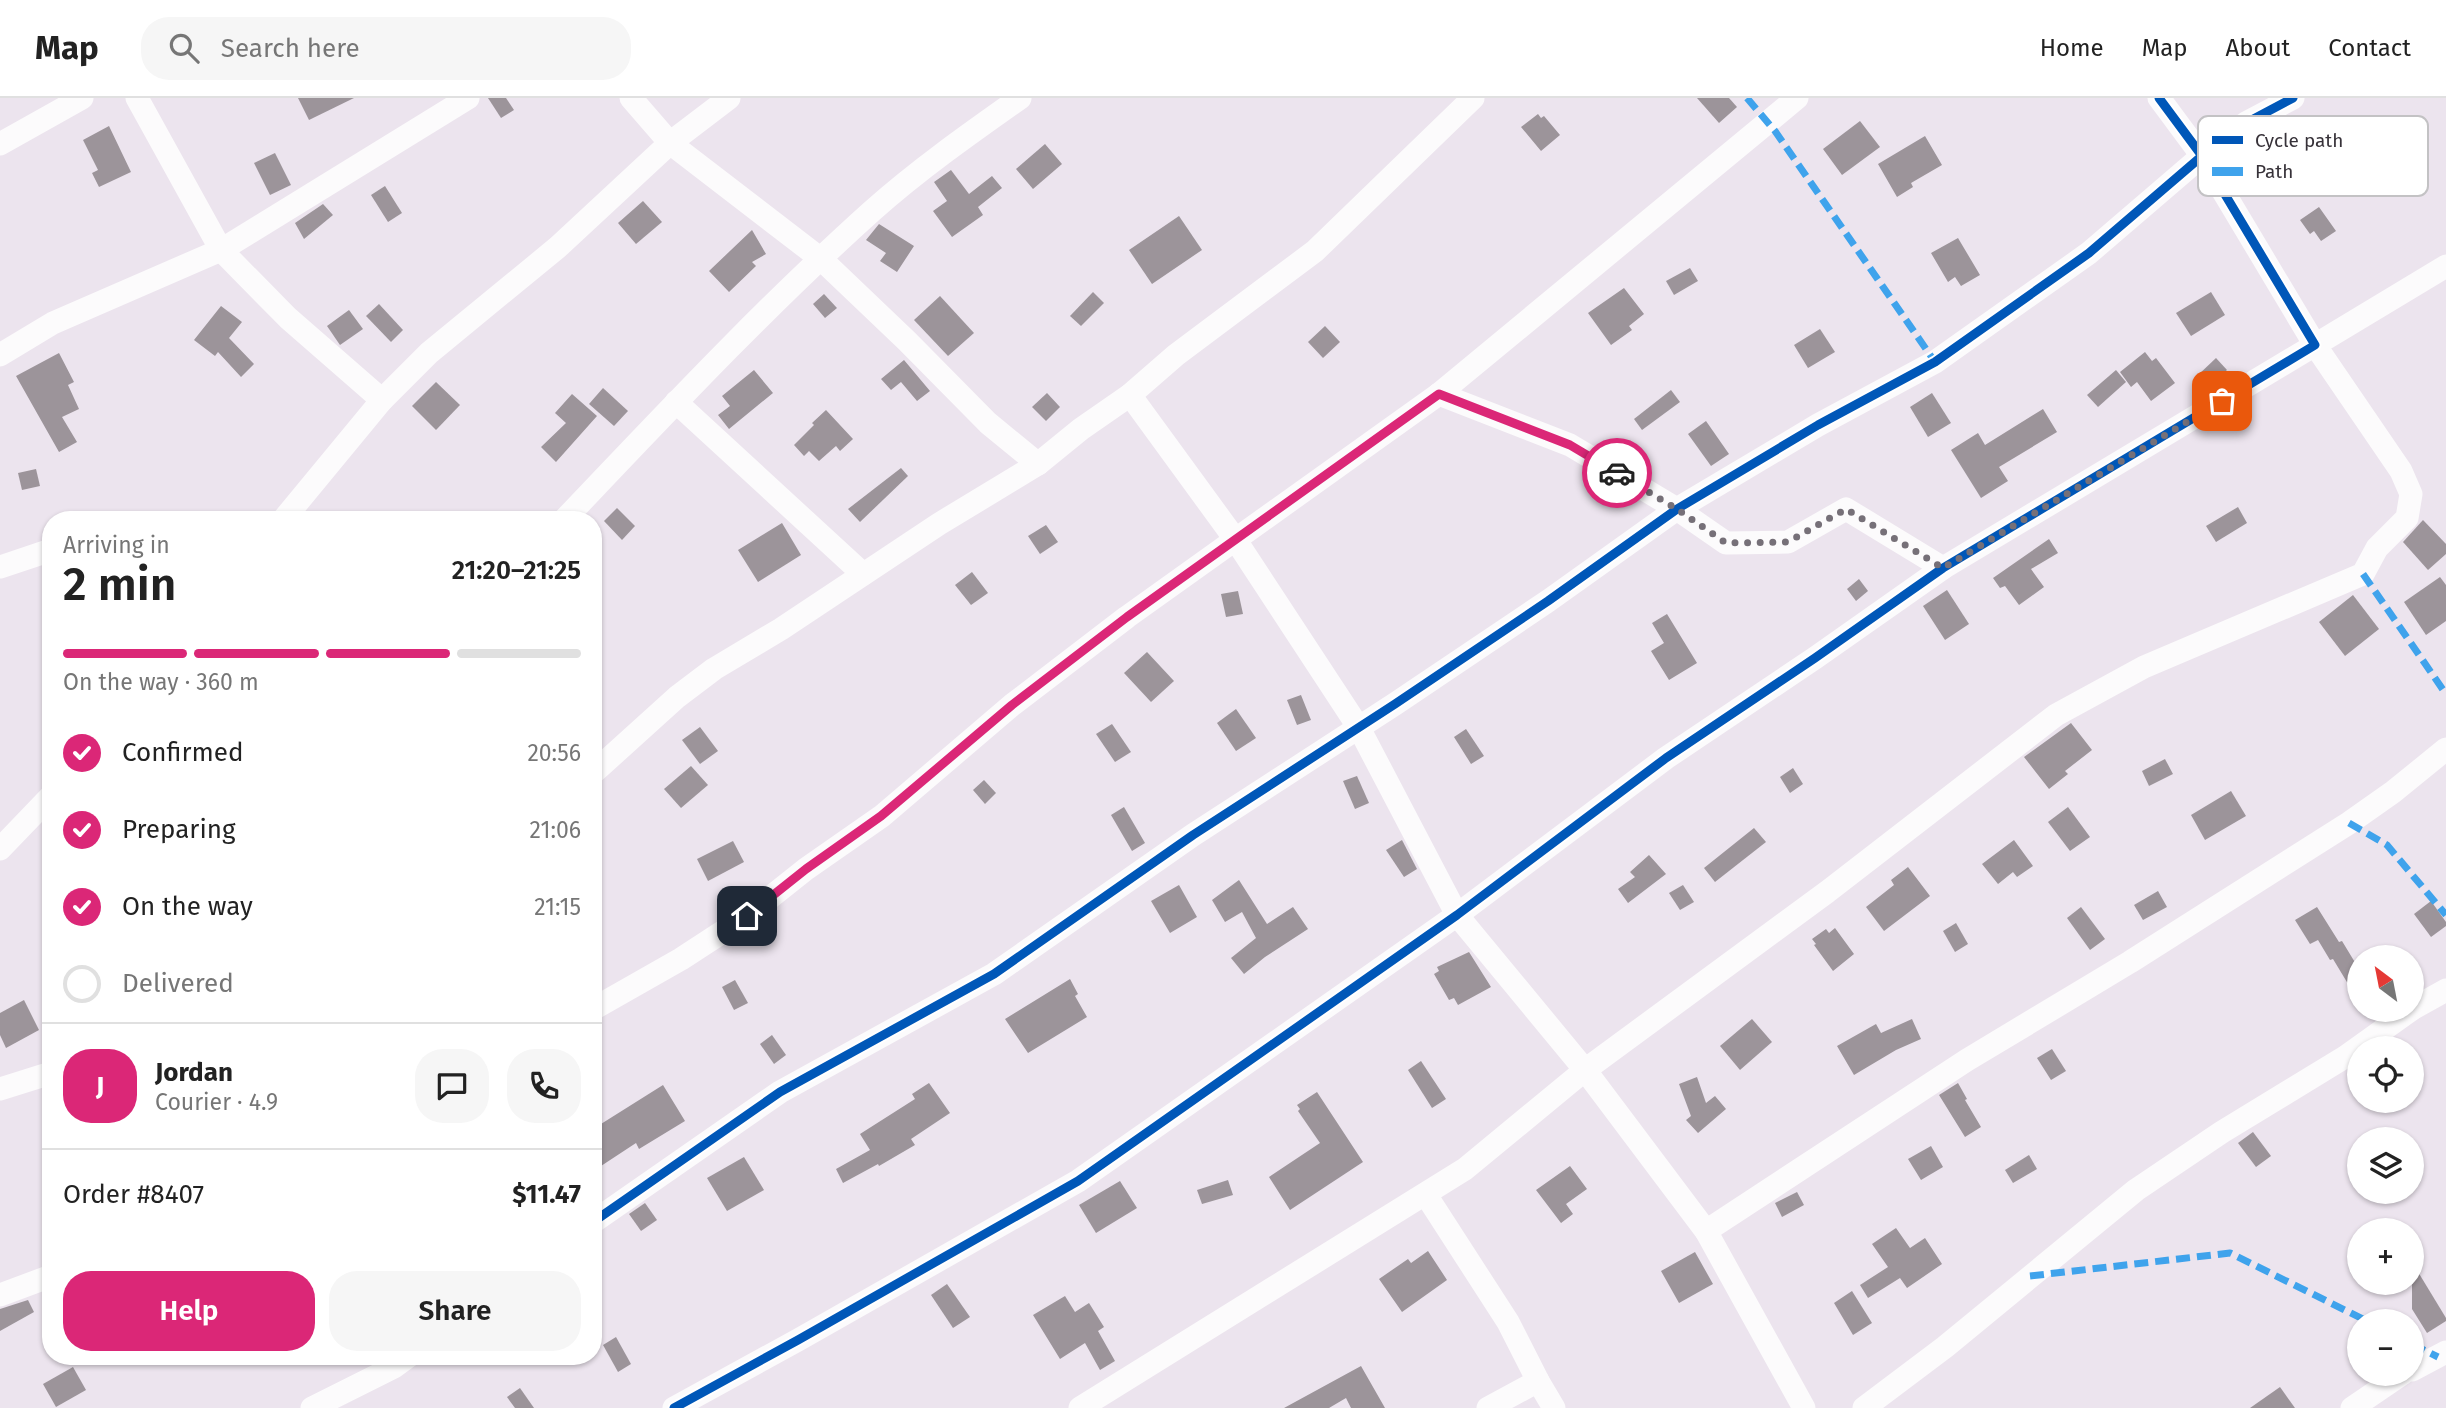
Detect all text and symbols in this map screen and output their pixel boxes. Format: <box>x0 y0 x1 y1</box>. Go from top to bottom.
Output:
search box <box>141 17 631 80</box>
text: Map <box>35 28 99 68</box>
icon: search <box>165 29 203 67</box>
text: Search here <box>221 33 360 64</box>
text: Home <box>2040 34 2104 62</box>
text: Map <box>2142 34 2188 62</box>
text: About <box>2226 34 2290 62</box>
text: Contact <box>2328 34 2411 62</box>
legend <box>2198 116 2428 196</box>
text: Cycle path <box>2255 129 2343 152</box>
text: Path <box>2255 160 2293 183</box>
pin <box>2192 371 2252 431</box>
icon: bag <box>2203 382 2241 420</box>
courier <box>1582 438 1652 508</box>
icon: car <box>1598 454 1636 492</box>
text: Arriving in <box>63 531 170 559</box>
text: 21:20–21:25 <box>452 555 581 586</box>
text: 2 min <box>63 557 176 612</box>
text: On the way · 360 m <box>63 668 259 696</box>
icon: check <box>63 734 101 772</box>
text: Confirmed <box>122 737 243 768</box>
text: 20:56 <box>527 739 581 767</box>
icon: check <box>63 811 101 849</box>
text: Preparing <box>122 814 235 845</box>
text: 21:06 <box>530 816 581 844</box>
pin <box>717 886 777 946</box>
icon: check <box>63 888 101 926</box>
text: On the way <box>122 891 253 922</box>
text: 21:15 <box>534 893 581 921</box>
icon: home <box>728 897 766 935</box>
north arrow <box>2347 945 2424 1022</box>
map controls <box>2347 945 2424 1386</box>
text: Delivered <box>122 968 234 999</box>
button: locate <box>2347 1036 2424 1113</box>
button: chat <box>415 1049 489 1123</box>
button: phone <box>507 1049 581 1123</box>
text: Jordan <box>155 1057 233 1088</box>
text: J <box>96 1071 104 1102</box>
text: Courier · 4.9 <box>155 1088 278 1116</box>
button: layers <box>2347 1127 2424 1204</box>
text: Order #8407 <box>63 1179 204 1210</box>
text: $11.47 <box>512 1179 581 1210</box>
button: + <box>2347 1218 2424 1295</box>
button: Help <box>63 1271 315 1351</box>
button: Share <box>329 1271 581 1351</box>
button: − <box>2347 1309 2424 1386</box>

